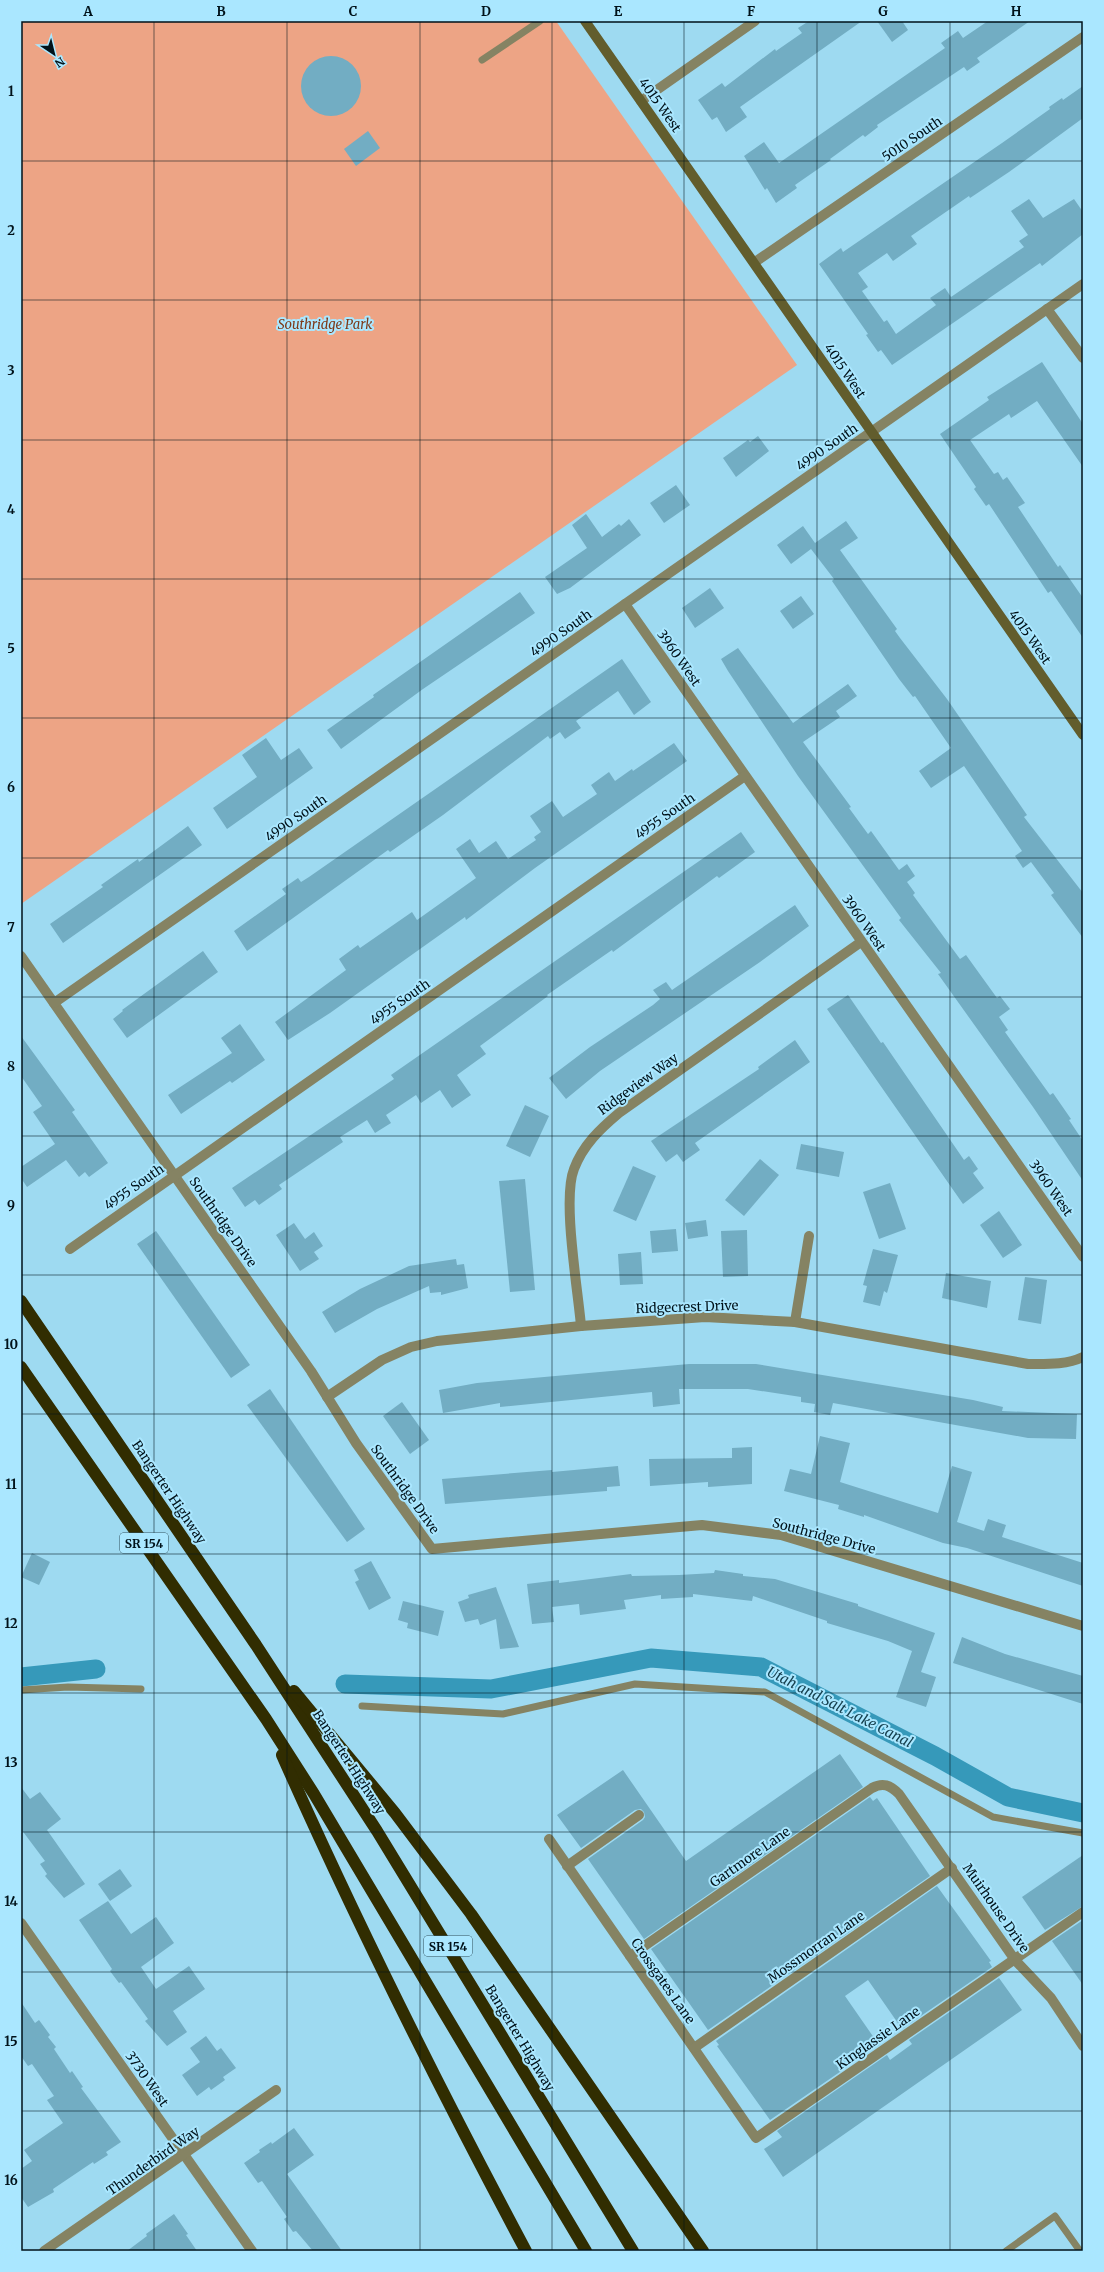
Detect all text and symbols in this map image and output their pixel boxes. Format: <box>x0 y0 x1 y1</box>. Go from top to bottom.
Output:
text: A <box>82 3 93 20</box>
text: B <box>216 3 226 20</box>
text: C <box>349 3 358 20</box>
text: D <box>481 3 491 20</box>
text: E <box>614 3 623 20</box>
text: F <box>747 3 755 20</box>
text: G <box>878 3 888 20</box>
text: H <box>1011 3 1022 20</box>
north arrow <box>34 34 74 74</box>
text: N <box>52 54 67 71</box>
street label: 4015 West <box>635 74 685 136</box>
text: 1 <box>8 83 14 100</box>
street label: 5010 South <box>879 112 946 165</box>
text: 2 <box>7 222 15 239</box>
park label: Southridge Park <box>278 316 372 333</box>
street label: 4015 West <box>820 340 870 402</box>
text: 3 <box>7 362 15 379</box>
street label: 4990 South <box>793 419 861 474</box>
text: 4 <box>7 501 16 518</box>
street label: 4990 South <box>527 605 595 660</box>
street label: 4015 West <box>1005 606 1055 668</box>
street label: 3960 West <box>653 627 705 689</box>
text: 5 <box>7 640 15 657</box>
text: 6 <box>7 779 15 796</box>
street label: 4955 South <box>632 789 699 843</box>
street label: 4990 South <box>262 790 330 845</box>
street label: 3960 West <box>838 892 890 954</box>
text: 7 <box>7 919 15 936</box>
street label: 4955 South <box>367 975 434 1029</box>
street label: Ridgeview Way <box>595 1049 682 1119</box>
text: 8 <box>7 1058 15 1075</box>
street label: 3960 West <box>1025 1157 1077 1219</box>
street label: 4955 South <box>101 1160 168 1214</box>
street label: Southridge Drive <box>186 1174 261 1271</box>
text: 9 <box>7 1197 15 1214</box>
street label: Ridgecrest Drive <box>635 1297 739 1317</box>
text: 10 <box>4 1336 18 1353</box>
street label: Bangerter Highway <box>128 1437 210 1547</box>
street label: Southridge Drive <box>367 1441 443 1537</box>
text: 11 <box>5 1476 17 1493</box>
street label: Southridge Drive <box>770 1514 878 1558</box>
road number: SR 154 <box>120 1533 168 1553</box>
text: 12 <box>4 1615 18 1632</box>
water label: Utah and Salt Lake Canal <box>764 1662 916 1752</box>
street label: Bangerter Highway <box>309 1707 389 1818</box>
text: 13 <box>4 1754 18 1771</box>
street label: Gartmore Lane <box>707 1823 794 1891</box>
street label: Muirhouse Drive <box>959 1860 1033 1956</box>
text: 14 <box>4 1893 19 1910</box>
street label: Mossmorran Lane <box>764 1907 868 1987</box>
street label: Crossgates Lane <box>627 1935 699 2027</box>
road number: SR 154 <box>424 1936 472 1956</box>
street label: Bangerter Highway <box>482 1982 559 2095</box>
street label: Kinglassie Lane <box>833 2003 923 2073</box>
text: 15 <box>4 2033 18 2050</box>
street label: 3730 West <box>122 2048 172 2110</box>
street label: Thunderbird Way <box>103 2122 203 2199</box>
text: 16 <box>4 2172 18 2189</box>

